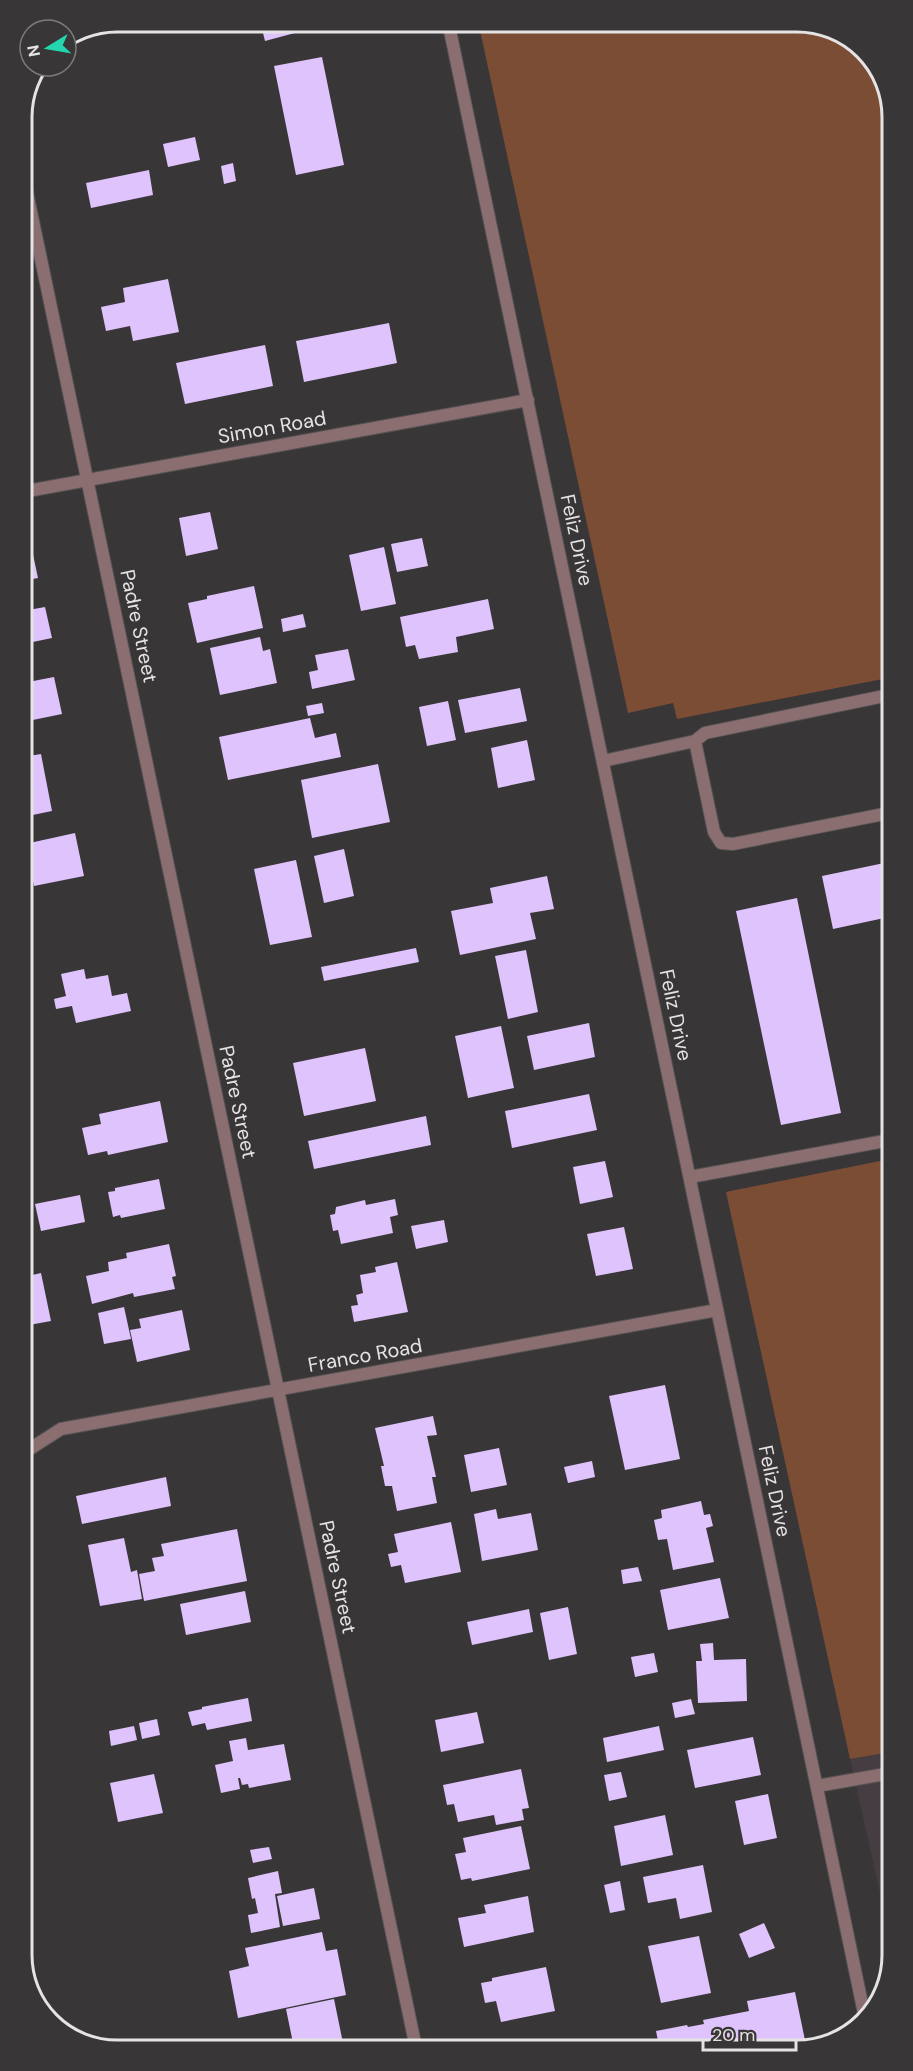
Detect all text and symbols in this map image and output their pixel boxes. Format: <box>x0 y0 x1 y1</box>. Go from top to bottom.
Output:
north arrow <box>18 18 78 78</box>
text: N <box>22 43 45 58</box>
street label: Simon Road <box>216 405 328 449</box>
street label: Feliz Drive <box>555 492 599 588</box>
street label: Padre Street <box>114 567 164 685</box>
street label: Feliz Drive <box>654 967 698 1063</box>
street label: Padre Street <box>213 1043 263 1161</box>
street label: Franco Road <box>306 1332 424 1378</box>
street label: Feliz Drive <box>753 1443 797 1539</box>
street label: Padre Street <box>313 1518 363 1636</box>
scale bar <box>703 2014 796 2052</box>
text: 20 m <box>712 2023 755 2047</box>

